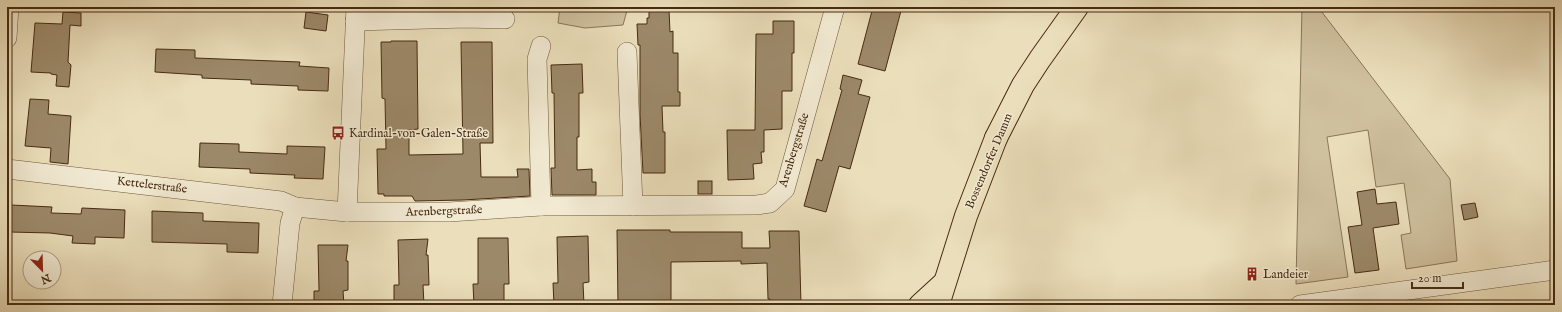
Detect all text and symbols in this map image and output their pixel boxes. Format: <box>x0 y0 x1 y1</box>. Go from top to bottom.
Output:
street label: Arenbergstraße <box>775 111 813 190</box>
street label: Bossendorfer Damm <box>962 111 1016 211</box>
bus stop icon: Kardinal-von-Galen-Straße <box>330 125 346 141</box>
place label: Kardinal-von-Galen-Straße <box>349 126 488 141</box>
street label: Kettelerstraße <box>116 173 188 197</box>
street label: Arenbergstraße <box>404 202 483 220</box>
north arrow <box>22 250 62 290</box>
scale bar <box>1412 264 1463 290</box>
building icon: Landeier <box>1244 266 1260 282</box>
place label: Landeier <box>1263 267 1309 282</box>
text: N <box>38 270 54 287</box>
text: 20 m <box>1418 271 1441 286</box>

